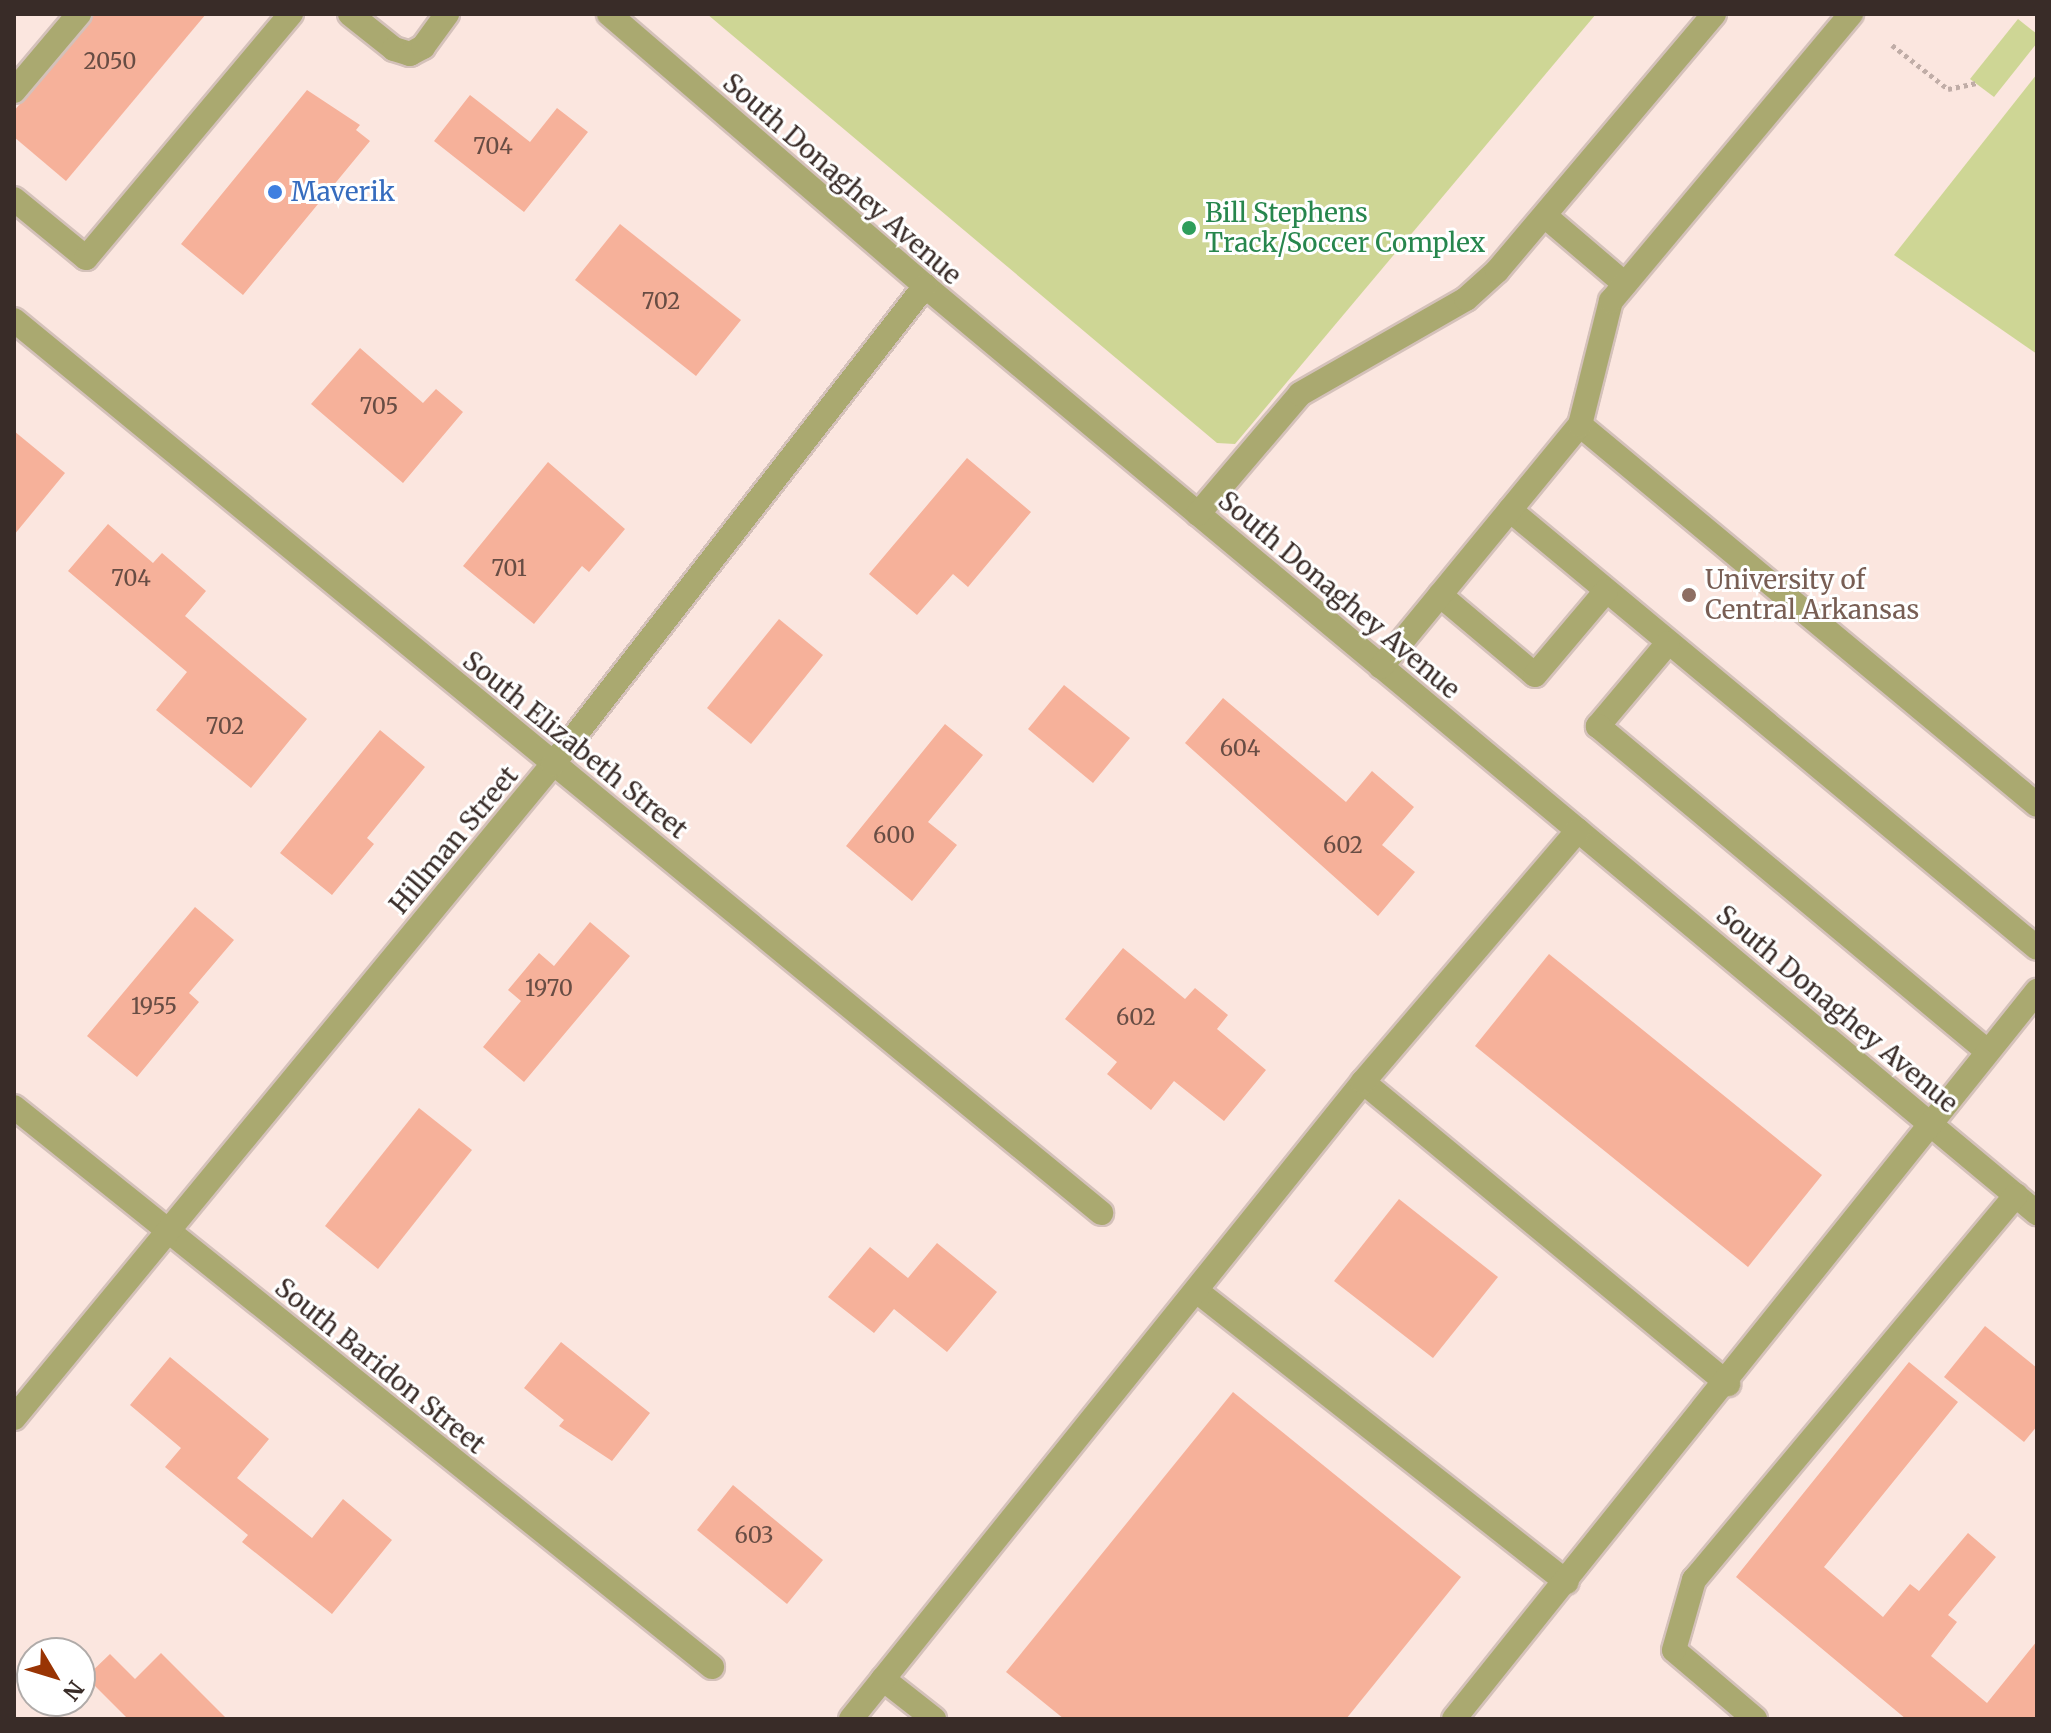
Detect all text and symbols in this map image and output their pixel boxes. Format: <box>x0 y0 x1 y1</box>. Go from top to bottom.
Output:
house number: 2050 <box>84 49 136 75</box>
street label: South Donaghey Avenue <box>717 67 967 291</box>
house number: 704 <box>473 134 513 160</box>
place label: Maverik <box>291 176 395 208</box>
marker: Maverik <box>266 183 284 201</box>
place label: Bill Stephens Track/Soccer Complex <box>1205 197 1485 258</box>
marker: Bill Stephens Track/Soccer Complex <box>1180 219 1198 237</box>
house number: 702 <box>642 289 680 315</box>
house number: 705 <box>360 394 398 420</box>
street label: South Donaghey Avenue <box>1212 485 1466 705</box>
house number: 701 <box>491 556 527 582</box>
place label: University of Central Arkansas <box>1705 564 1919 626</box>
house number: 704 <box>111 566 151 592</box>
marker: University of Central Arkansas <box>1680 586 1698 604</box>
street label: South Elizabeth Street <box>457 645 693 845</box>
house number: 702 <box>206 714 244 740</box>
house number: 604 <box>1220 736 1260 762</box>
street label: Hillman Street <box>383 760 525 920</box>
house number: 600 <box>873 823 915 849</box>
house number: 602 <box>1323 833 1363 859</box>
street label: South Donaghey Avenue <box>1710 899 1964 1119</box>
house number: 1970 <box>525 976 573 1002</box>
house number: 1955 <box>131 994 177 1020</box>
house number: 602 <box>1116 1005 1156 1031</box>
street label: South Baridon Street <box>269 1272 491 1460</box>
house number: 603 <box>734 1523 774 1549</box>
north arrow <box>16 1637 96 1717</box>
text: N <box>57 1675 90 1706</box>

